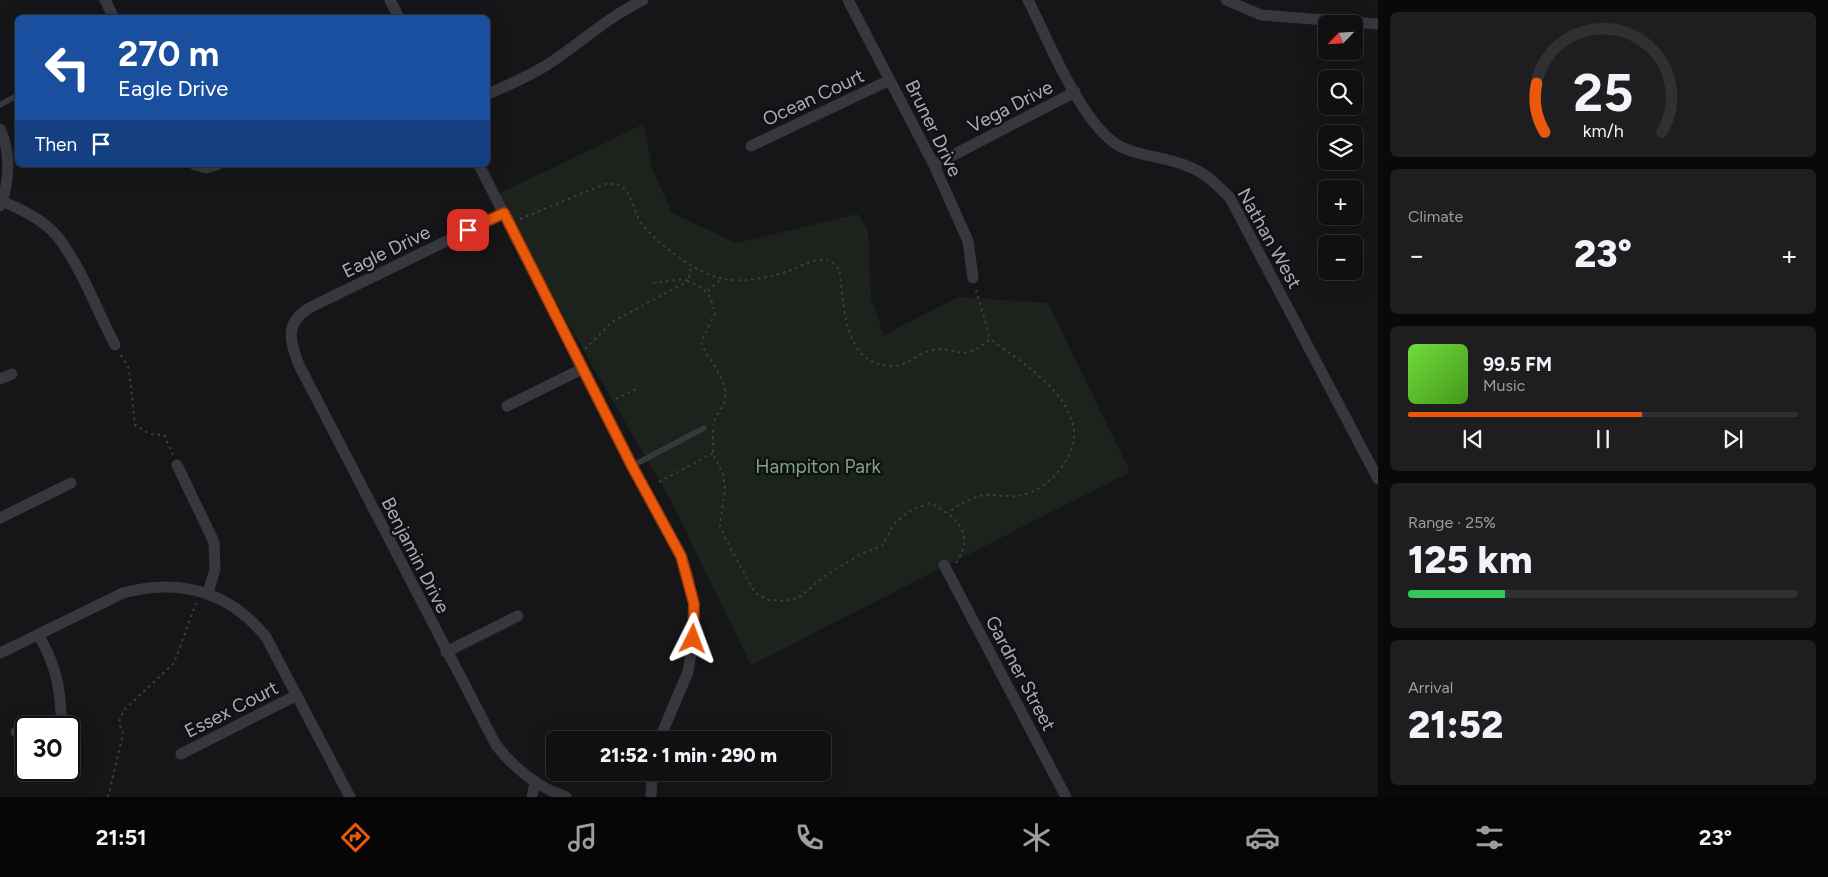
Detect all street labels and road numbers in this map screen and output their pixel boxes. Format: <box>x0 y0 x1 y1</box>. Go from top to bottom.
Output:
street label: Ocean Court <box>759 64 868 131</box>
street label: Vega Drive <box>964 75 1057 138</box>
street label: Bruner Drive <box>900 76 967 180</box>
street label: Nathan West <box>1233 184 1307 292</box>
street label: Eagle Drive <box>338 220 434 283</box>
street label: Benjamin Drive <box>376 493 455 617</box>
street label: Gardner Street <box>981 612 1061 735</box>
street label: Essex Court <box>181 676 282 743</box>

